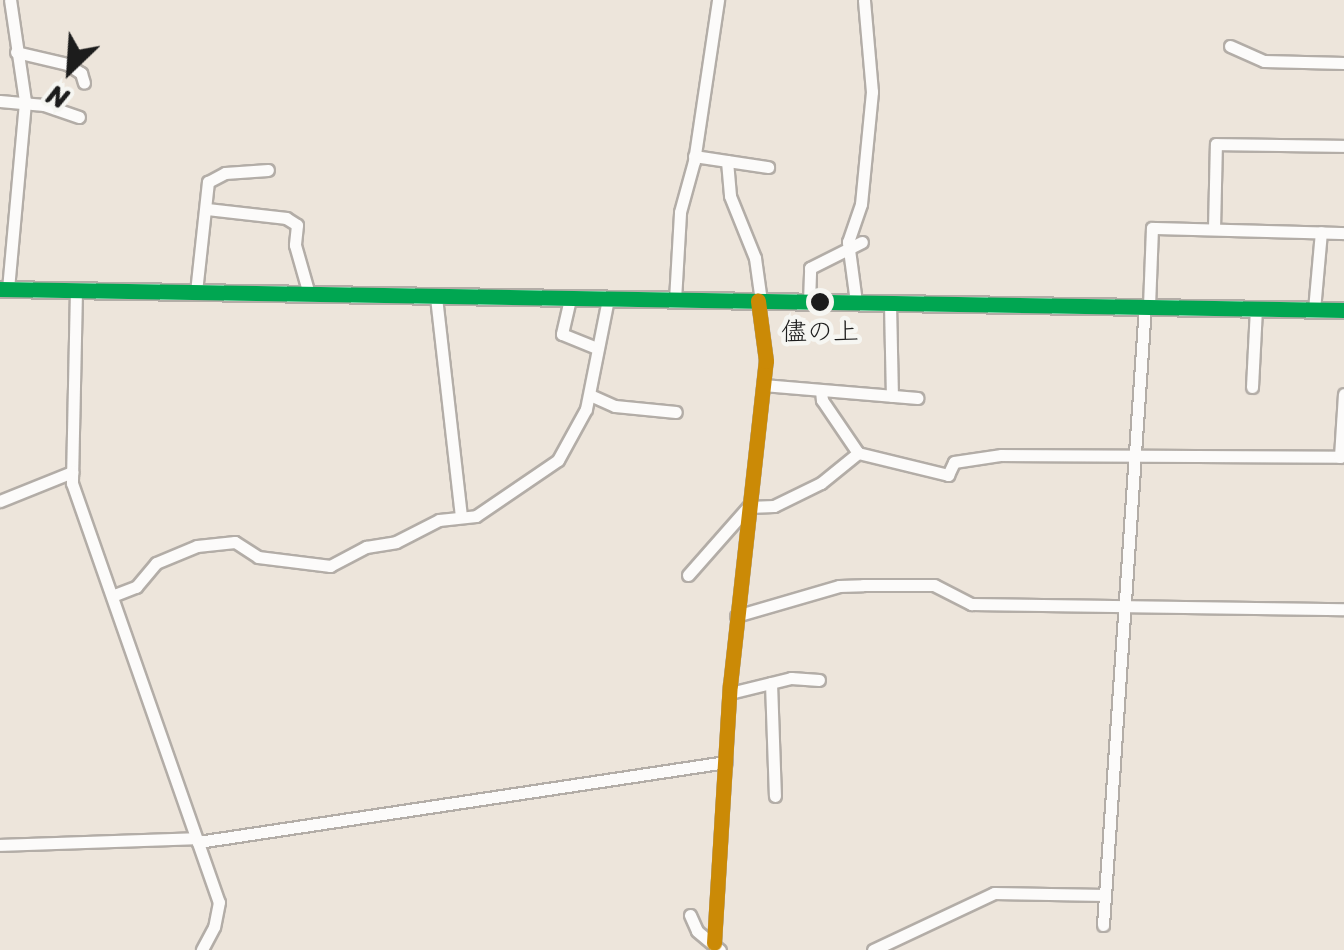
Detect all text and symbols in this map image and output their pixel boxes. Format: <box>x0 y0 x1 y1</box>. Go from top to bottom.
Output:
north arrow <box>20 20 120 120</box>
text: N <box>38 71 76 124</box>
marker: 儘の上 <box>810 292 830 312</box>
place label: 儘の上 <box>781 316 859 348</box>

